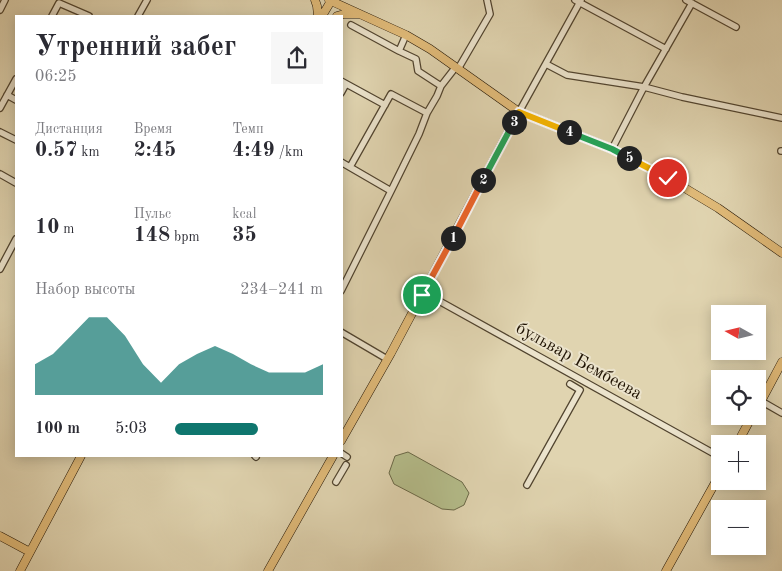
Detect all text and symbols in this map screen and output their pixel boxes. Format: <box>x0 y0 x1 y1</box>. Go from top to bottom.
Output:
button: share <box>271 32 323 84</box>
text: Утренний забег <box>35 34 236 62</box>
text: 06:25 <box>35 69 77 85</box>
pin: 3 <box>502 110 526 134</box>
text: 3 <box>510 115 519 129</box>
pin: 4 <box>556 120 582 144</box>
text: Дистанция <box>35 122 103 136</box>
text: Время <box>134 122 172 136</box>
text: Темп <box>232 122 264 136</box>
text: 4 <box>565 125 574 139</box>
text: 0.57 <box>35 140 77 161</box>
text: 2:45 <box>134 140 176 161</box>
text: 4:49 <box>232 140 275 161</box>
text: km <box>77 145 100 159</box>
text: /km <box>275 145 303 159</box>
pin: 5 <box>616 146 642 170</box>
text: 5 <box>625 151 634 165</box>
pin <box>647 157 689 199</box>
icon: check <box>654 164 682 192</box>
pin: 2 <box>470 168 496 192</box>
text: 2 <box>479 173 488 187</box>
text: Пульс <box>134 207 171 221</box>
text: kcal <box>232 207 256 221</box>
text: 10 <box>35 217 59 238</box>
text: m <box>59 222 74 236</box>
text: 148 <box>134 225 170 246</box>
text: 35 <box>232 225 257 246</box>
pin: 1 <box>440 226 466 250</box>
text: bpm <box>170 230 200 244</box>
text: 1 <box>449 231 458 245</box>
pin <box>401 274 443 316</box>
icon: arrive <box>408 281 436 309</box>
text: Набор высоты <box>35 282 135 298</box>
text: 234–241 m <box>240 282 323 298</box>
north arrow <box>711 305 766 360</box>
map controls <box>711 305 766 555</box>
street label: бульвар Бембеева <box>513 319 645 403</box>
button: locate <box>711 370 766 425</box>
text: 100 m <box>35 421 80 437</box>
text: 5:03 <box>115 421 147 437</box>
button: + <box>711 435 766 490</box>
button: − <box>711 500 766 555</box>

